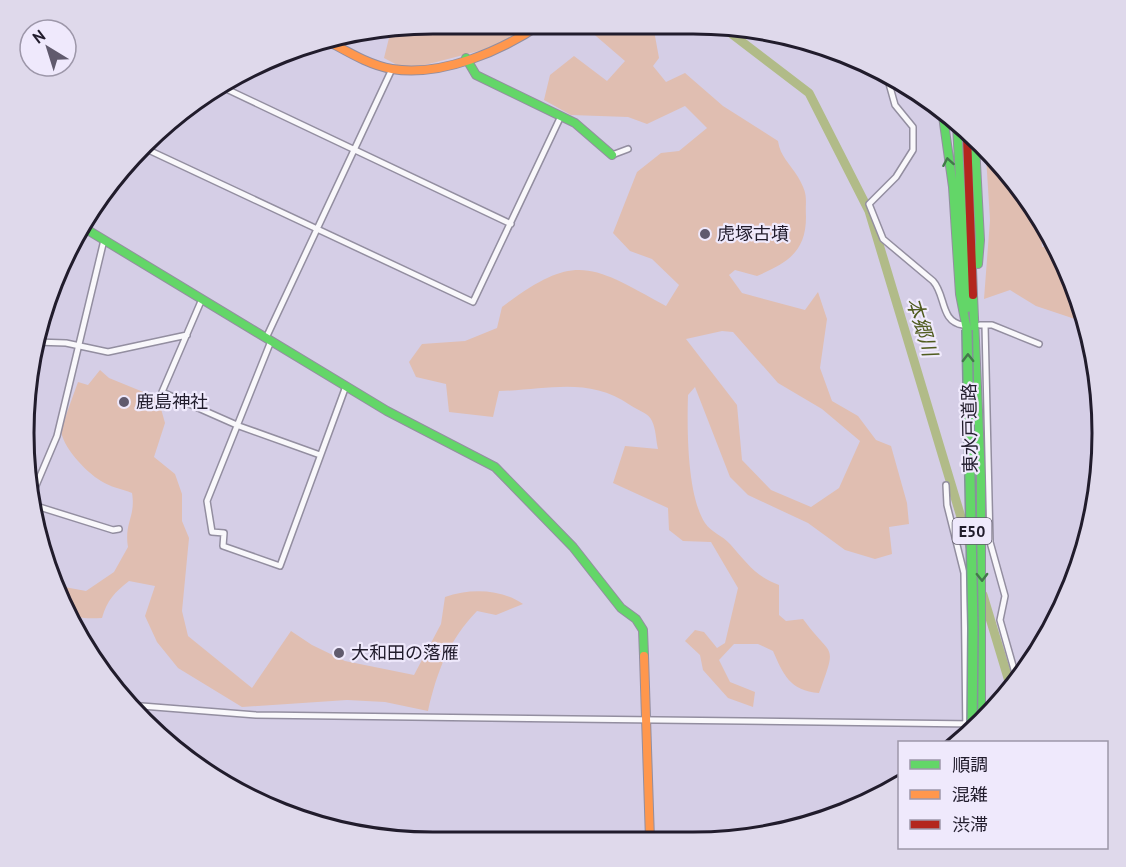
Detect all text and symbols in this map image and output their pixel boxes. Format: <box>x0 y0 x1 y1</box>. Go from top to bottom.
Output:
north arrow <box>18 18 78 78</box>
text: N <box>28 25 49 47</box>
one-way arrow <box>942 158 955 168</box>
place label: 虎塚古墳 <box>717 222 789 245</box>
marker: 虎塚古墳 <box>698 227 712 241</box>
water label: 本郷川 <box>901 295 944 361</box>
one-way arrow <box>962 354 974 363</box>
street label: 東水戸道路 <box>957 383 982 473</box>
place label: 鹿島神社 <box>136 390 208 413</box>
marker: 鹿島神社 <box>117 395 131 409</box>
road number: E50 <box>952 518 992 544</box>
one-way arrow <box>976 572 988 581</box>
place label: 大和田の落雁 <box>351 641 459 664</box>
marker: 大和田の落雁 <box>332 646 346 660</box>
legend <box>898 741 1108 849</box>
text: 順調 <box>952 753 988 776</box>
text: 混雑 <box>952 783 988 806</box>
text: 渋滞 <box>952 813 988 836</box>

